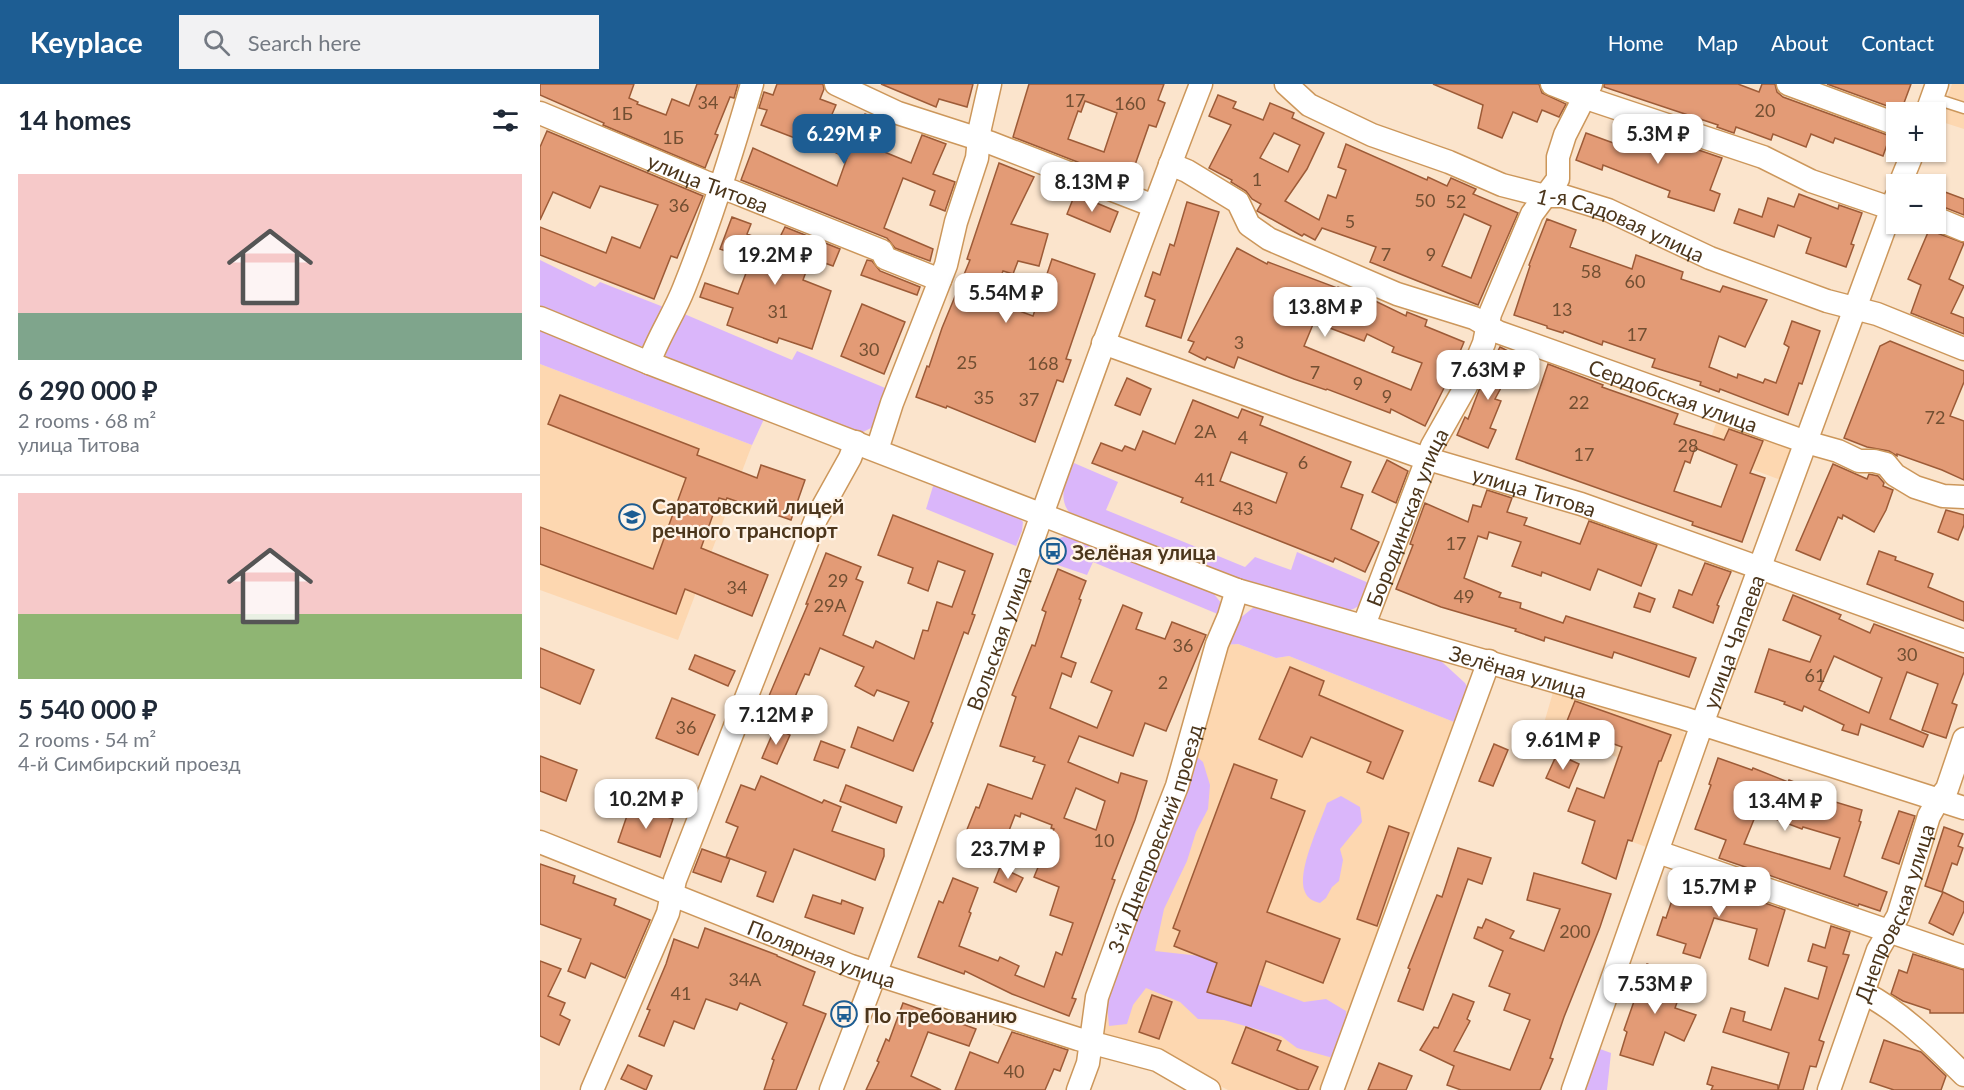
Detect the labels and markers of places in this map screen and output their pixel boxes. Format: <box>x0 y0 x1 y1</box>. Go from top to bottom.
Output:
pin: 6.29M ₽ <box>789 114 899 165</box>
pin: 5.3M ₽ <box>1609 114 1707 165</box>
pin: 8.13M ₽ <box>1037 162 1147 213</box>
pin: 19.2M ₽ <box>720 235 830 286</box>
pin: 5.54M ₽ <box>951 273 1061 324</box>
pin: 13.8M ₽ <box>1270 287 1380 338</box>
pin: 7.63M ₽ <box>1433 350 1543 401</box>
place label: Саратовский лицей речного транспорт <box>652 493 844 542</box>
school or university icon: Саратовский лицей речного транспорт <box>617 502 647 532</box>
bus stop icon: Зелёная улица <box>1038 536 1068 566</box>
place label: Зелёная улица <box>1072 539 1216 564</box>
pin: 7.12M ₽ <box>721 695 831 746</box>
pin: 9.61M ₽ <box>1508 720 1618 771</box>
pin: 10.2M ₽ <box>591 779 701 830</box>
pin: 13.4M ₽ <box>1730 781 1840 832</box>
pin: 23.7M ₽ <box>953 829 1063 880</box>
pin: 15.7M ₽ <box>1664 867 1774 918</box>
pin: 7.53M ₽ <box>1600 964 1710 1015</box>
bus stop icon: По требованию <box>829 999 859 1029</box>
place label: По требованию <box>864 1002 1017 1027</box>

